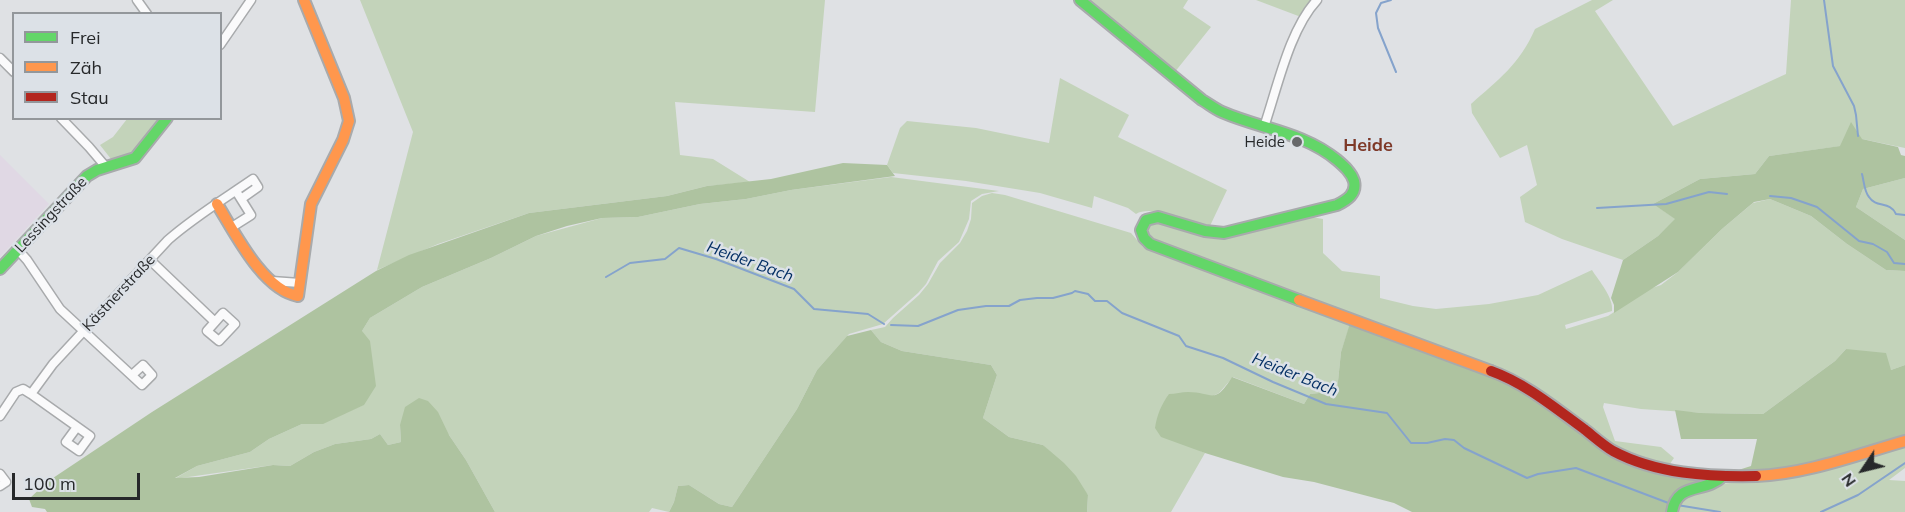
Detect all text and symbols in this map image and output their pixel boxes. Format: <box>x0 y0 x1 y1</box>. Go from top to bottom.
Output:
legend <box>12 12 222 120</box>
text: Frei <box>70 26 100 49</box>
text: Zäh <box>70 56 102 79</box>
text: Stau <box>70 86 109 109</box>
place label: Heide <box>1245 133 1285 151</box>
marker: Heide <box>1290 135 1304 149</box>
district label: Heide <box>1343 135 1393 157</box>
street label: Lessingstraße <box>11 173 91 257</box>
water label: Heider Bach <box>704 237 796 287</box>
street label: Kästnerstraße <box>79 251 159 335</box>
water label: Heider Bach <box>1249 349 1341 401</box>
north arrow <box>1833 440 1893 500</box>
scale bar <box>15 461 142 499</box>
text: N <box>1837 470 1860 491</box>
text: 100 m <box>23 472 76 495</box>

